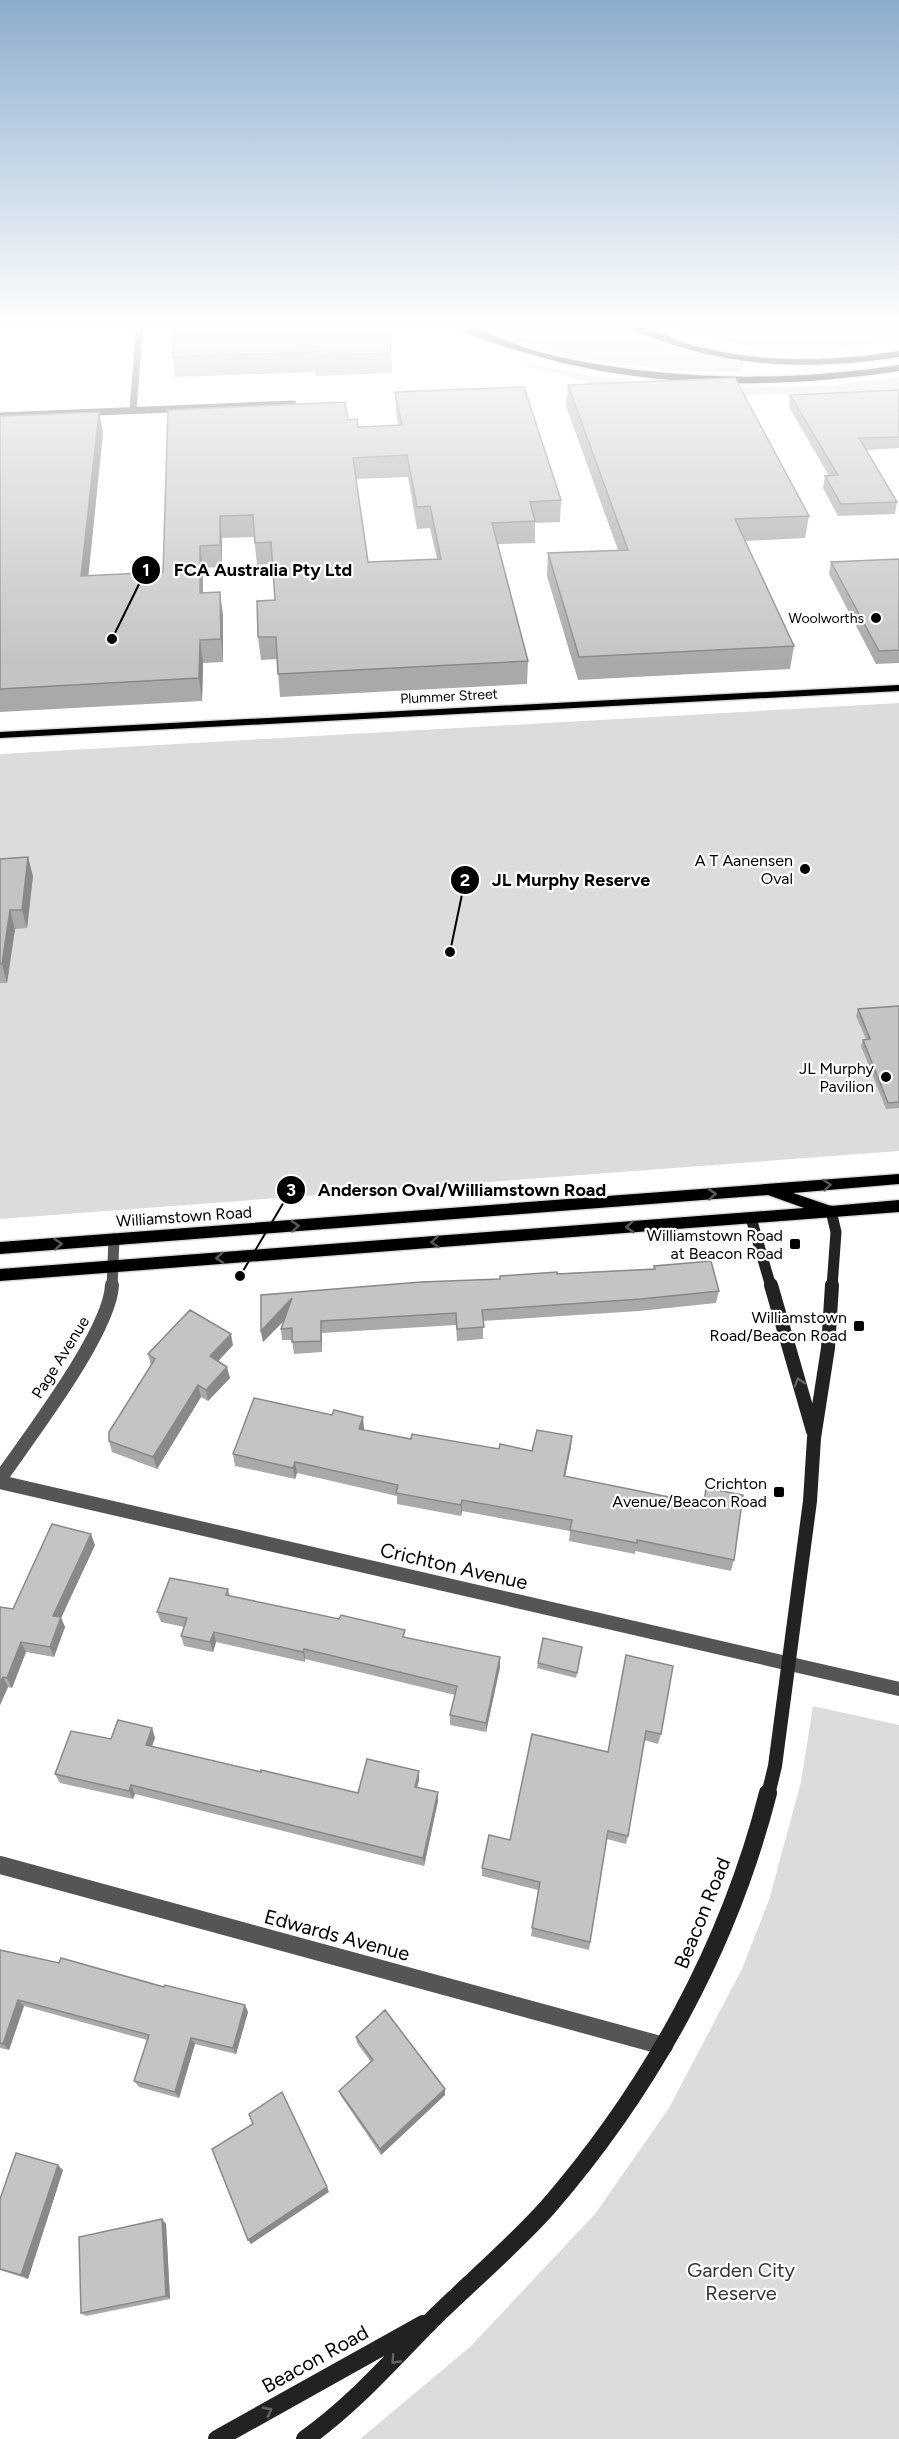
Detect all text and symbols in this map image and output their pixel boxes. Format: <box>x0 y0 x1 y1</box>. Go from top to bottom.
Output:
callout: FCA Australia Pty Ltd <box>131 552 364 588</box>
text: 1 <box>142 559 150 581</box>
text: FCA Australia Pty Ltd <box>174 559 352 581</box>
place label: Woolworths <box>789 610 864 627</box>
marker: Woolworths <box>869 611 883 625</box>
street label: Plummer Street <box>400 685 498 708</box>
place label: A T Aanensen Oval <box>695 851 793 888</box>
callout: JL Murphy Reserve <box>450 862 662 898</box>
marker: A T Aanensen Oval <box>798 862 812 876</box>
text: 2 <box>460 869 470 891</box>
text: JL Murphy Reserve <box>492 869 650 891</box>
place label: JL Murphy Pavilion <box>799 1059 875 1096</box>
marker: JL Murphy Pavilion <box>879 1070 893 1084</box>
callout: Anderson Oval/Williamstown Road <box>276 1172 618 1208</box>
text: 3 <box>286 1179 296 1201</box>
text: Anderson Oval/Williamstown Road <box>318 1179 606 1201</box>
one-way arrow <box>822 1179 831 1192</box>
one-way arrow <box>707 1188 716 1201</box>
street label: Williamstown Road <box>115 1202 253 1231</box>
one-way arrow <box>290 1219 299 1232</box>
one-way arrow <box>625 1220 634 1233</box>
place label: Williamstown Road at Beacon Road <box>647 1226 783 1263</box>
one-way arrow <box>431 1235 440 1248</box>
one-way arrow <box>54 1237 63 1250</box>
marker: Williamstown Road at Beacon Road <box>788 1237 802 1251</box>
one-way arrow <box>215 1251 224 1264</box>
place label: Williamstown Road/Beacon Road <box>710 1308 847 1345</box>
street label: Page Avenue <box>28 1312 93 1402</box>
marker: Williamstown Road/Beacon Road <box>852 1319 866 1333</box>
one-way arrow <box>794 1377 806 1388</box>
place label: Crichton Avenue/Beacon Road <box>612 1474 767 1511</box>
marker: Crichton Avenue/Beacon Road <box>772 1485 786 1499</box>
street label: Crichton Avenue <box>378 1537 530 1595</box>
street label: Beacon Road <box>669 1854 735 1972</box>
street label: Edwards Avenue <box>262 1904 412 1966</box>
park label: Garden City Reserve <box>687 2258 795 2305</box>
street label: Beacon Road <box>258 2320 372 2398</box>
one-way arrow <box>391 2354 402 2364</box>
one-way arrow <box>262 2407 272 2418</box>

